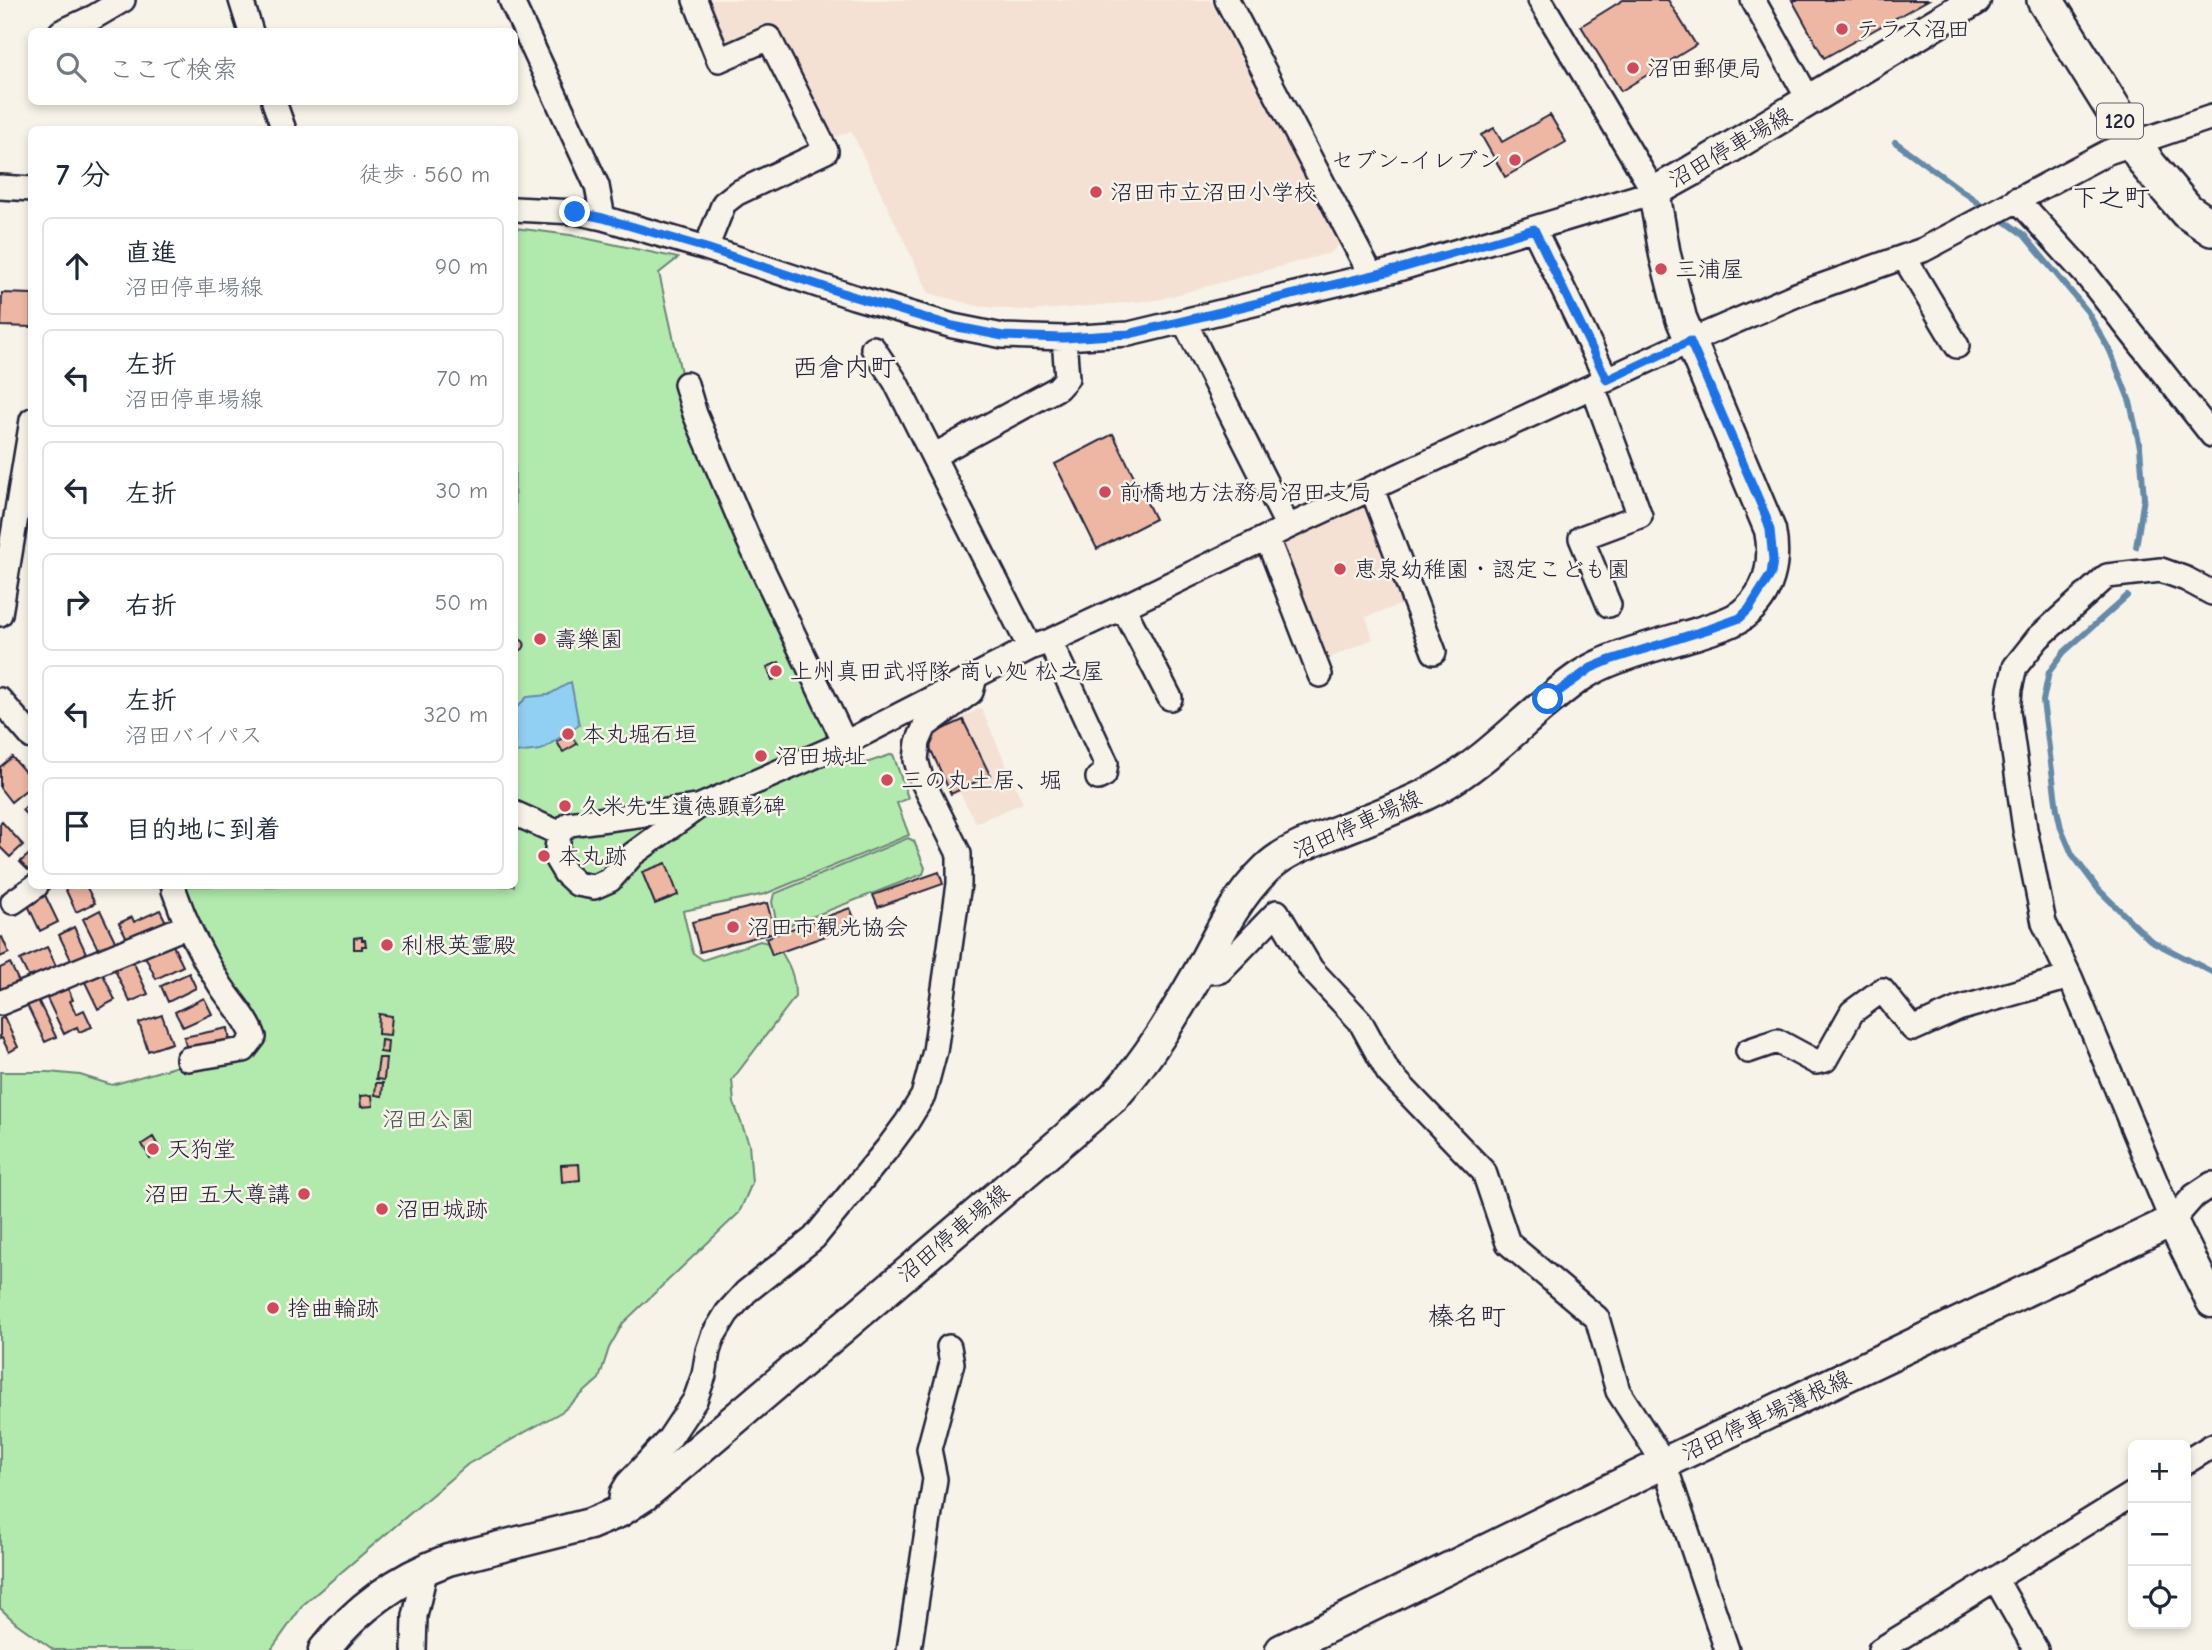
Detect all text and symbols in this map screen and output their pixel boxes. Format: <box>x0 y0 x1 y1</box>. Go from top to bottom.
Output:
place label: テラス沼田 <box>1856 16 1970 43</box>
marker: テラス沼田 <box>1834 21 1850 37</box>
search box <box>28 28 518 105</box>
icon: search <box>52 48 90 86</box>
text: ここで検索 <box>108 55 238 85</box>
place label: 沼田郵便局 <box>1647 55 1762 82</box>
marker: 沼田郵便局 <box>1625 60 1641 76</box>
street label: 沼田停車場線 <box>1664 101 1797 194</box>
road number: 120 <box>2097 104 2143 138</box>
place label: セブン-イレブン <box>1331 147 1501 174</box>
marker: セブン-イレブン <box>1507 152 1523 168</box>
text: 7 分 <box>56 158 110 193</box>
text: 徒歩 · 560 m <box>359 161 490 188</box>
place label: 沼田市立沼田小学校 <box>1110 179 1317 206</box>
district label: 下之町 <box>2072 183 2150 213</box>
marker: 沼田市立沼田小学校 <box>1088 184 1104 200</box>
route end <box>559 196 590 227</box>
text: 直進 <box>125 238 177 268</box>
icon: ahead <box>58 247 96 285</box>
text: 90 m <box>435 253 488 280</box>
place label: 三浦屋 <box>1675 256 1744 283</box>
marker: 三浦屋 <box>1653 261 1669 277</box>
text: 沼田停車場線 <box>125 274 263 301</box>
text: 左折 <box>125 350 177 380</box>
district label: 西倉内町 <box>792 353 896 383</box>
icon: left <box>58 359 96 397</box>
text: 70 m <box>436 365 488 392</box>
text: 沼田停車場線 <box>125 386 263 413</box>
icon: left <box>58 471 96 509</box>
text: 30 m <box>436 477 488 504</box>
text: 左折 <box>125 479 177 509</box>
place label: 前橋地方法務局沼田支局 <box>1119 479 1372 506</box>
marker: 前橋地方法務局沼田支局 <box>1097 484 1113 500</box>
place label: 恵泉幼稚園・認定こども園 <box>1354 556 1630 583</box>
marker: 恵泉幼稚園・認定こども園 <box>1332 561 1348 577</box>
icon: right <box>58 583 96 621</box>
text: 50 m <box>435 589 488 616</box>
text: 右折 <box>125 591 177 621</box>
place label: 壽樂園 <box>554 626 623 653</box>
marker: 壽樂園 <box>532 631 548 647</box>
place label: 上州真田武将隊 商い処 松之屋 <box>790 658 1104 685</box>
marker: 上州真田武将隊 商い処 松之屋 <box>768 663 784 679</box>
route start <box>1532 683 1563 714</box>
text: 左折 <box>125 686 177 716</box>
icon: left <box>58 695 96 733</box>
text: 320 m <box>424 701 488 728</box>
place label: 本丸堀石垣 <box>582 721 697 748</box>
text: 沼田バイパス <box>125 722 263 749</box>
marker: 本丸堀石垣 <box>560 726 576 742</box>
place label: 沼田城址 <box>775 743 867 770</box>
marker: 沼田城址 <box>753 748 769 764</box>
place label: 三の丸土居、堀 <box>901 767 1062 794</box>
marker: 三の丸土居、堀 <box>879 772 895 788</box>
street label: 沼田停車場線 <box>1289 784 1426 865</box>
place label: 久米先生遺徳顕彰碑 <box>579 793 786 820</box>
marker: 久米先生遺徳顕彰碑 <box>557 798 573 814</box>
icon: arrive <box>58 807 96 845</box>
text: 目的地に到着 <box>125 815 281 845</box>
place label: 本丸跡 <box>558 843 627 870</box>
marker: 本丸跡 <box>536 848 552 864</box>
place label: 沼田市観光協会 <box>747 914 908 941</box>
marker: 沼田市観光協会 <box>725 919 741 935</box>
place label: 利根英霊殿 <box>401 932 516 959</box>
marker: 利根英霊殿 <box>379 937 395 953</box>
park label: 沼田公園 <box>382 1106 474 1133</box>
place label: 天狗堂 <box>167 1136 236 1163</box>
marker: 天狗堂 <box>145 1141 161 1157</box>
street label: 沼田停車場線 <box>892 1179 1015 1288</box>
place label: 沼田 五大尊講 <box>144 1181 290 1208</box>
marker: 沼田 五大尊講 <box>296 1186 312 1202</box>
place label: 沼田城跡 <box>396 1196 488 1223</box>
marker: 沼田城跡 <box>374 1201 390 1217</box>
place label: 捨曲輪跡 <box>287 1295 379 1322</box>
marker: 捨曲輪跡 <box>265 1300 281 1316</box>
district label: 榛名町 <box>1428 1302 1506 1332</box>
street label: 沼田停車場薄根線 <box>1677 1364 1855 1467</box>
map controls <box>2128 1440 2191 1629</box>
button: + <box>2128 1440 2191 1503</box>
button: − <box>2128 1503 2191 1566</box>
button: locate <box>2128 1566 2191 1629</box>

